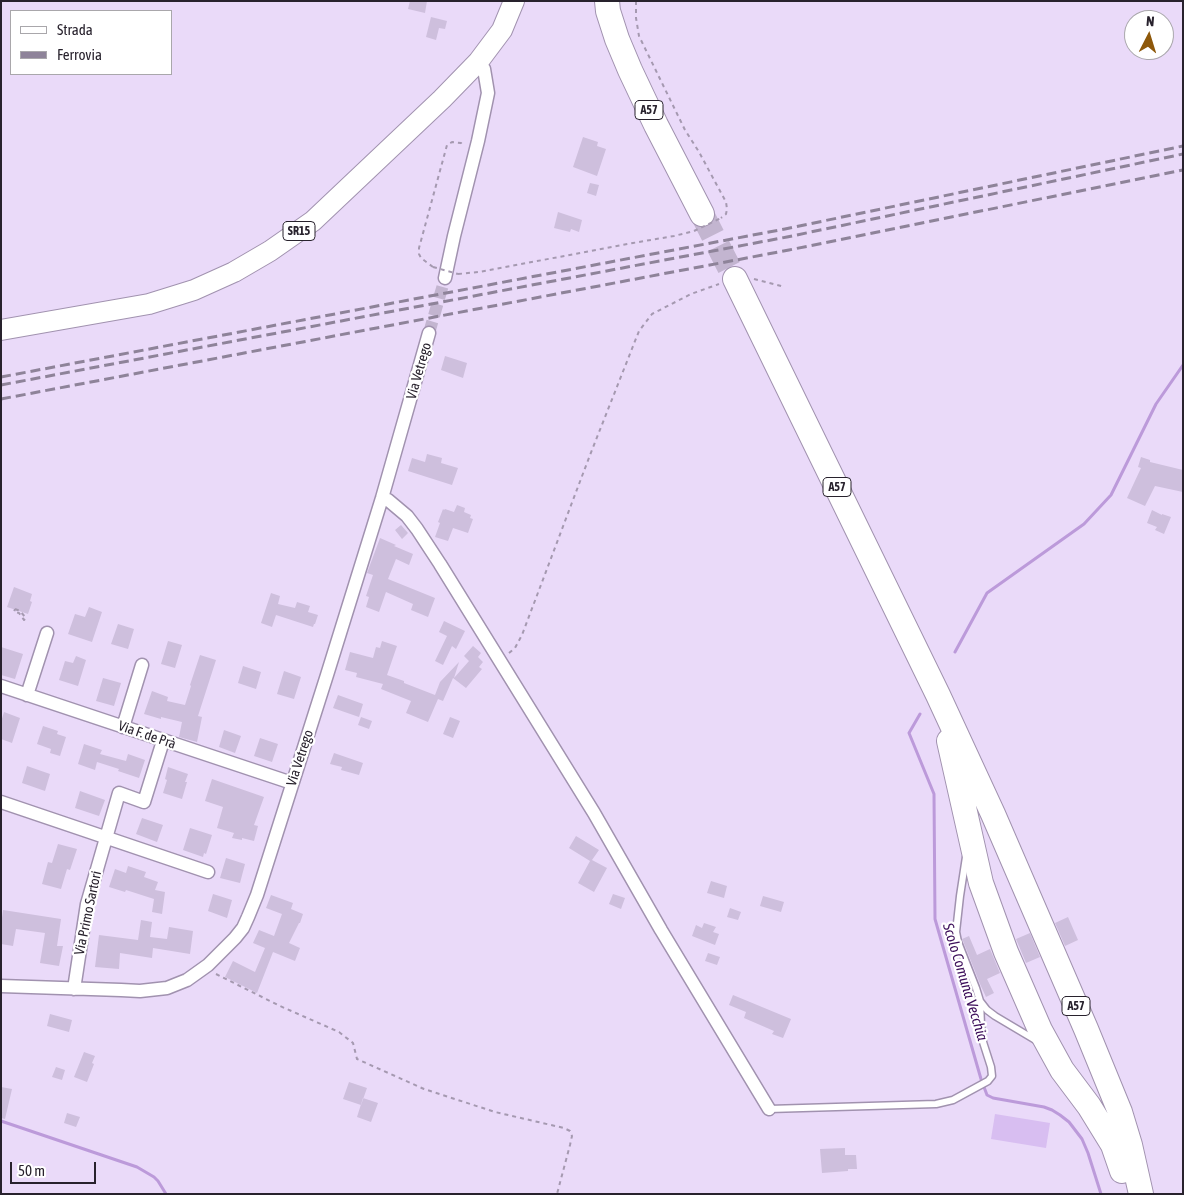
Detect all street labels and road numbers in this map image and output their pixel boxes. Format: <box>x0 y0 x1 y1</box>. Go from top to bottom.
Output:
road number: A57 <box>635 100 663 120</box>
road number: SR15 <box>283 222 315 240</box>
street label: Via Vetrego <box>403 341 435 401</box>
road number: A57 <box>823 478 851 497</box>
street label: Via F. de Prà <box>116 717 178 753</box>
street label: Via Vetrego <box>283 728 317 788</box>
street label: Via Primo Sartori <box>71 869 105 957</box>
road number: A57 <box>1062 996 1090 1016</box>

